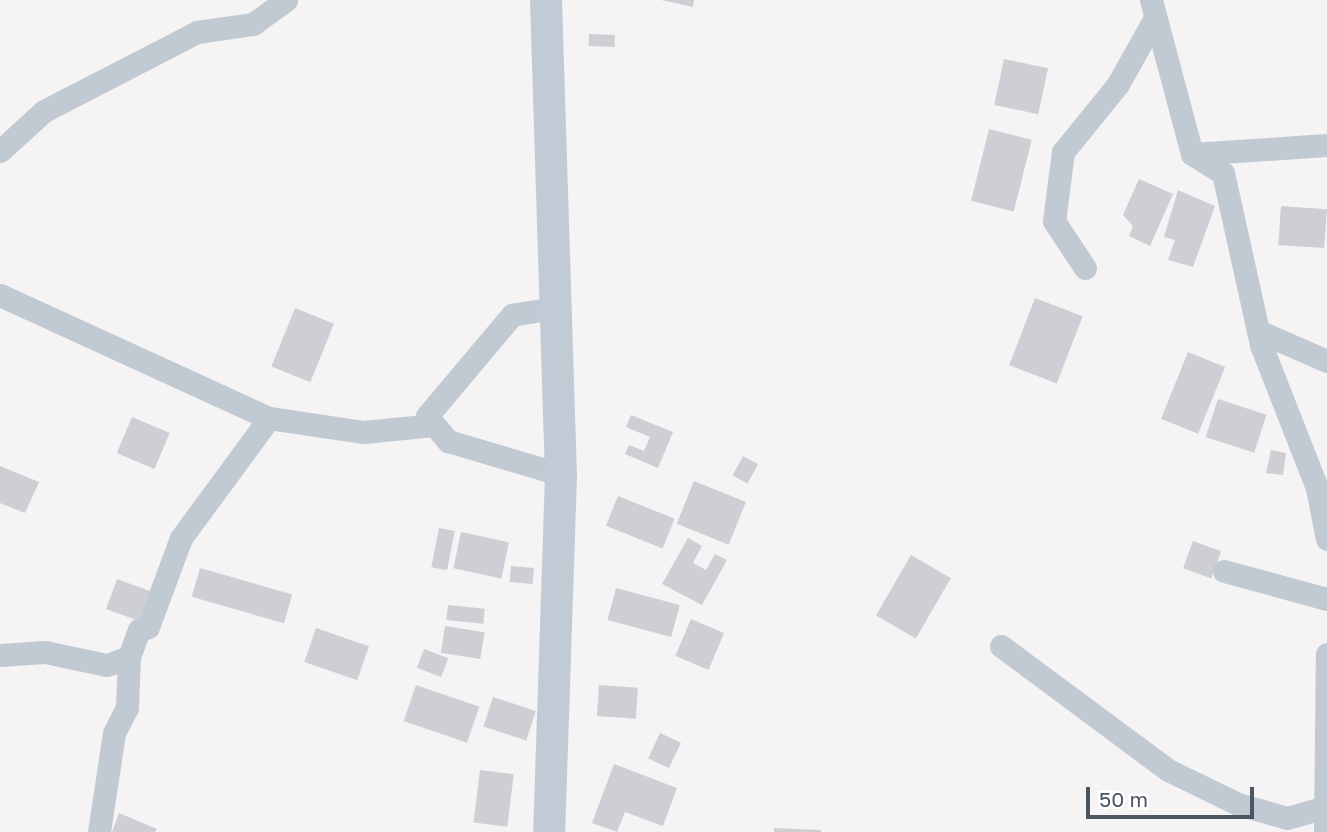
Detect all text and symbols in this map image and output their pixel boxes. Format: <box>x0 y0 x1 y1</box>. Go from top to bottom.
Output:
scale bar <box>1089 772 1257 816</box>
text: 50 m <box>1099 786 1148 812</box>

